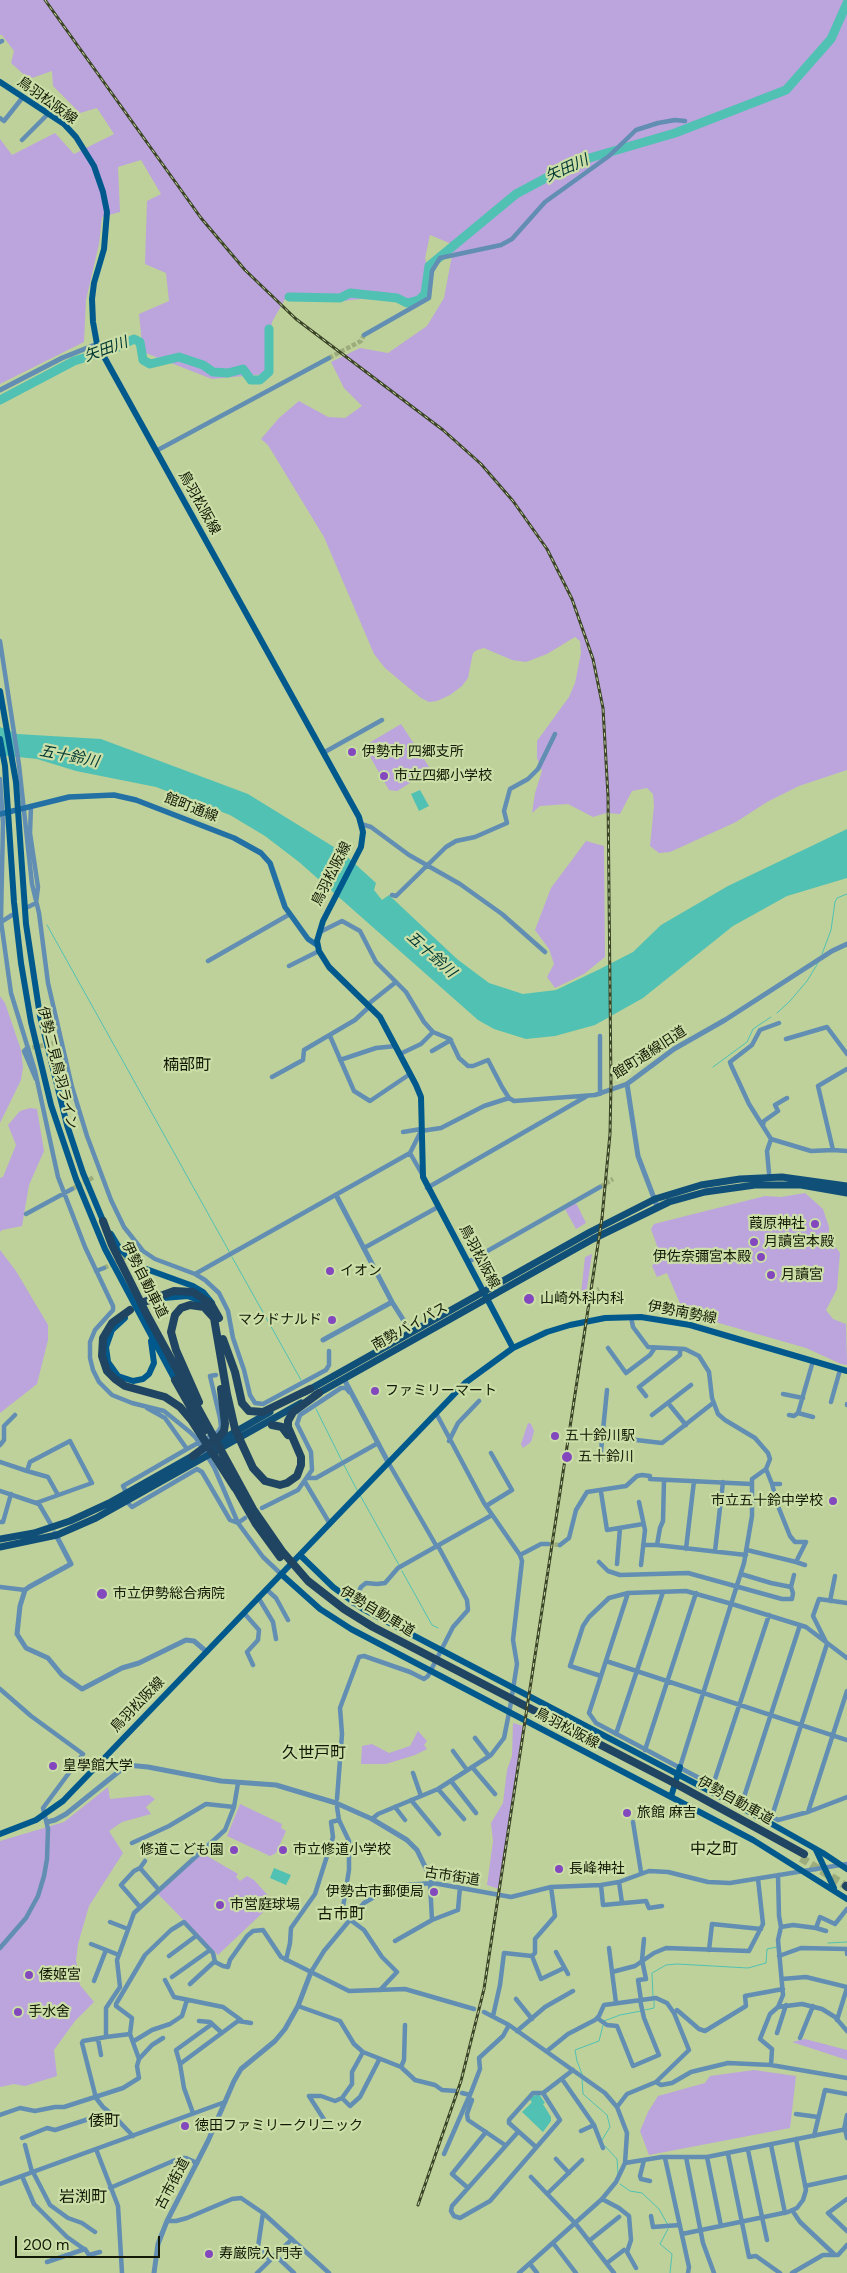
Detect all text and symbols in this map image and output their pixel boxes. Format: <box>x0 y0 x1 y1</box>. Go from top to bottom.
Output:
street label: 鳥羽松阪線 <box>14 74 80 128</box>
water label: 矢田川 <box>543 152 591 186</box>
water label: 矢田川 <box>82 334 130 366</box>
street label: 鳥羽松阪線 <box>175 468 223 538</box>
water label: 五十鈴川 <box>38 742 100 772</box>
place label: 伊勢市 四郷支所 <box>362 744 464 760</box>
marker: 伊勢市 四郷支所 <box>346 746 358 758</box>
place label: 市立四郷小学校 <box>394 768 492 784</box>
marker: 市立四郷小学校 <box>378 770 390 782</box>
street label: 館町通線 <box>162 790 220 826</box>
street label: 鳥羽松阪線 <box>309 839 355 909</box>
water label: 五十鈴川 <box>403 928 459 982</box>
street label: 伊勢二見鳥羽ライン <box>34 1005 80 1131</box>
street label: 館町通線旧道 <box>610 1023 690 1083</box>
district label: 楠部町 <box>163 1056 211 1076</box>
place label: 葭原神社 <box>749 1216 805 1232</box>
marker: 葭原神社 <box>809 1218 821 1230</box>
street label: 鳥羽松阪線 <box>455 1222 503 1292</box>
place label: 月讀宮本殿 <box>764 1234 834 1250</box>
marker: 月讀宮本殿 <box>748 1236 760 1248</box>
street label: 伊勢自動車道 <box>117 1239 171 1321</box>
place label: 伊佐奈彌宮本殿 <box>653 1249 751 1265</box>
marker: 伊佐奈彌宮本殿 <box>755 1251 767 1263</box>
place label: イオン <box>340 1263 382 1279</box>
marker: イオン <box>324 1265 336 1277</box>
place label: 月讀宮 <box>781 1267 823 1283</box>
marker: 月讀宮 <box>765 1269 777 1281</box>
place label: 山崎外科内科 <box>540 1291 624 1307</box>
marker: 山崎外科内科 <box>522 1292 536 1306</box>
street label: 伊勢南勢線 <box>646 1298 718 1328</box>
street label: 南勢バイパス <box>369 1299 451 1355</box>
place label: マクドナルド <box>238 1312 322 1328</box>
marker: マクドナルド <box>326 1314 338 1326</box>
place label: ファミリーマート <box>385 1383 497 1399</box>
marker: ファミリーマート <box>369 1385 381 1397</box>
place label: 五十鈴川駅 <box>565 1428 635 1444</box>
marker: 五十鈴川駅 <box>549 1430 561 1442</box>
place label: 五十鈴川 <box>578 1449 634 1465</box>
marker: 五十鈴川 <box>560 1450 574 1464</box>
place label: 市立五十鈴中学校 <box>711 1493 823 1509</box>
marker: 市立五十鈴中学校 <box>827 1495 839 1507</box>
street label: 伊勢自動車道 <box>337 1583 417 1641</box>
place label: 市立伊勢総合病院 <box>113 1586 225 1602</box>
marker: 市立伊勢総合病院 <box>95 1587 109 1601</box>
street label: 鳥羽松阪線 <box>108 1674 168 1736</box>
street label: 鳥羽松阪線 <box>532 1705 602 1753</box>
district label: 久世戸町 <box>282 1744 346 1764</box>
place label: 皇學館大学 <box>63 1758 133 1774</box>
marker: 皇學館大学 <box>47 1760 59 1772</box>
street label: 伊勢自動車道 <box>694 1773 776 1829</box>
place label: 旅館 麻吉 <box>637 1805 697 1821</box>
marker: 旅館 麻吉 <box>621 1807 633 1819</box>
district label: 中之町 <box>690 1840 738 1860</box>
place label: 修道こども園 <box>140 1842 224 1858</box>
place label: 市立修道小学校 <box>293 1842 391 1858</box>
marker: 修道こども園 <box>228 1844 240 1856</box>
marker: 市立修道小学校 <box>277 1844 289 1856</box>
place label: 長峰神社 <box>569 1861 625 1877</box>
marker: 長峰神社 <box>553 1863 565 1875</box>
street label: 古市街道 <box>423 1864 481 1890</box>
place label: 伊勢古市郵便局 <box>326 1884 424 1900</box>
marker: 伊勢古市郵便局 <box>428 1886 440 1898</box>
place label: 市営庭球場 <box>230 1897 300 1913</box>
marker: 市営庭球場 <box>214 1899 226 1911</box>
district label: 古市町 <box>317 1905 365 1925</box>
place label: 倭姬宮 <box>39 1967 81 1983</box>
marker: 倭姬宮 <box>23 1969 35 1981</box>
place label: 手水舍 <box>28 2004 70 2020</box>
marker: 手水舍 <box>12 2006 24 2018</box>
district label: 倭町 <box>88 2112 120 2132</box>
place label: 徳田ファミリークリニック <box>195 2118 363 2134</box>
marker: 徳田ファミリークリニック <box>179 2120 191 2132</box>
street label: 古市街道 <box>152 2155 194 2213</box>
district label: 岩渕町 <box>59 2188 107 2208</box>
scale bar <box>18 2226 162 2258</box>
text: 200 m <box>23 2235 69 2255</box>
place label: 寿厳院入門寺 <box>219 2246 303 2262</box>
marker: 寿厳院入門寺 <box>203 2248 215 2260</box>

